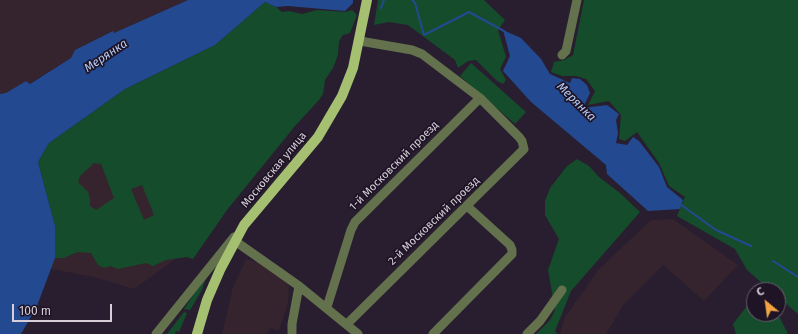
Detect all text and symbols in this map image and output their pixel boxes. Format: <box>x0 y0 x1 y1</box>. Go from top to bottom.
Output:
water label: Мерянка <box>82 36 130 76</box>
water label: Мерянка <box>554 80 598 124</box>
street label: 1-й Московский проезд <box>347 119 441 213</box>
street label: Московская улица <box>238 129 310 211</box>
street label: 2-й Московский проезд <box>386 174 482 268</box>
north arrow <box>746 282 786 322</box>
text: С <box>754 285 766 299</box>
scale bar <box>14 296 114 322</box>
text: 100 m <box>19 304 51 318</box>

